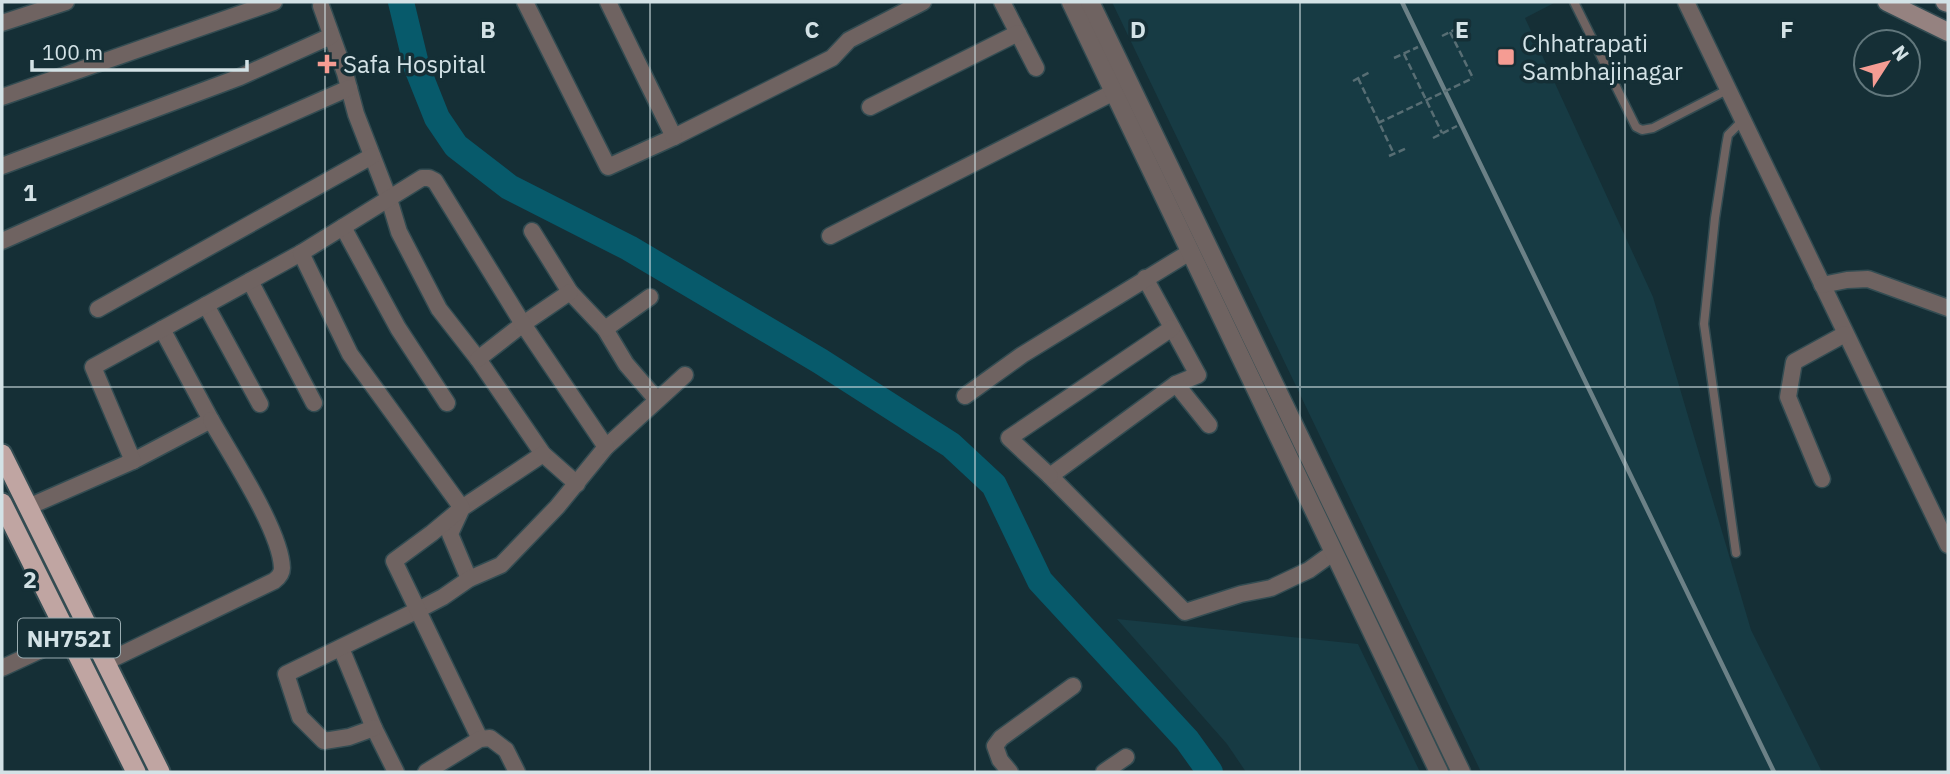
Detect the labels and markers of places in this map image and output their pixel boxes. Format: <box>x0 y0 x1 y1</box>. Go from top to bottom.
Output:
place label: Chhatrapati Sambhajinagar <box>1522 27 1683 87</box>
marker: Chhatrapati Sambhajinagar <box>1496 47 1516 67</box>
place label: Safa Hospital <box>343 48 486 80</box>
marker: Safa Hospital <box>317 54 337 74</box>

